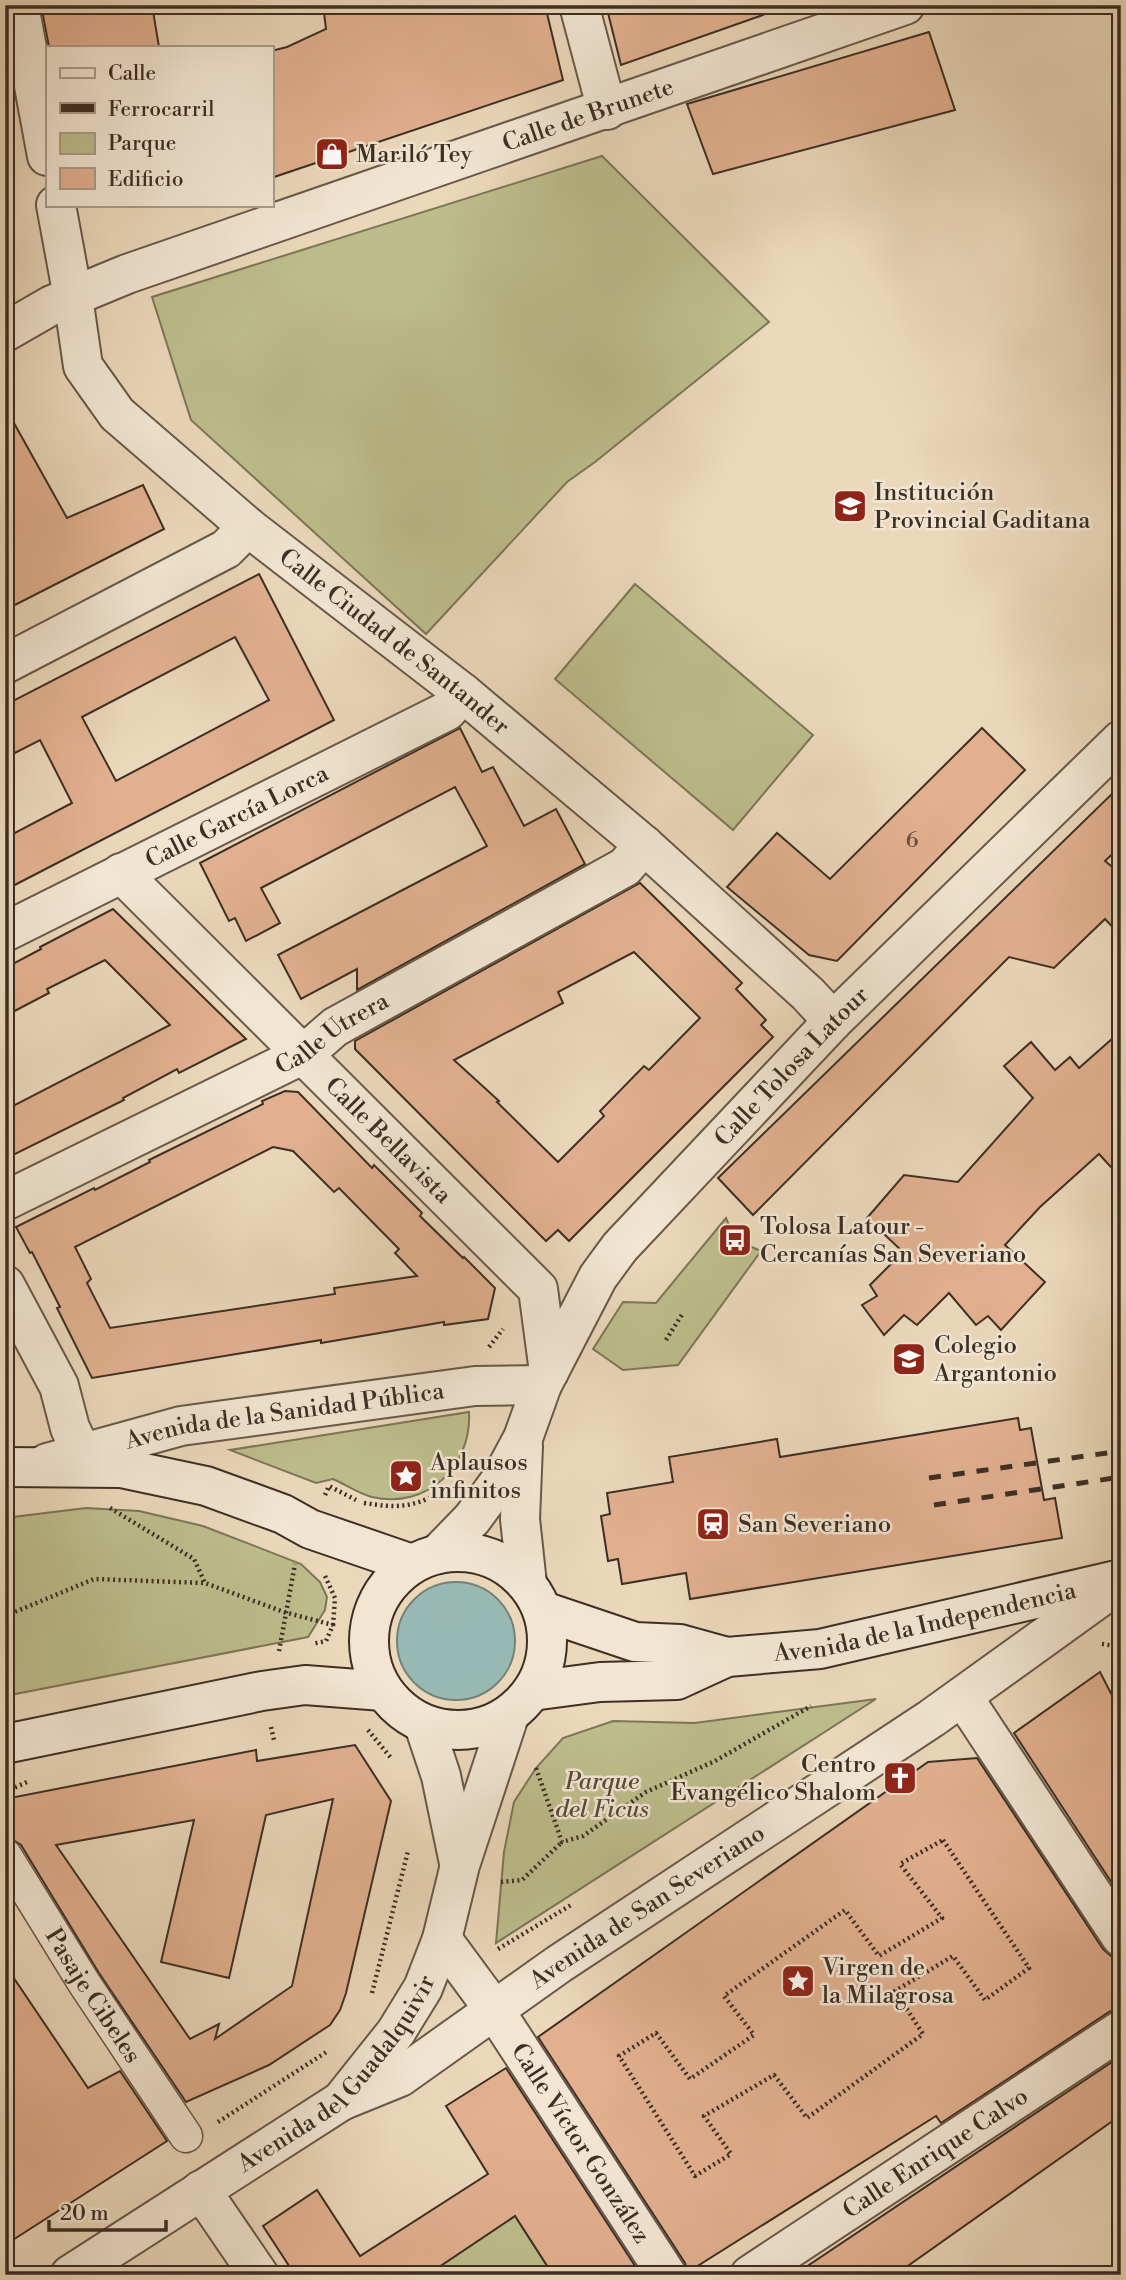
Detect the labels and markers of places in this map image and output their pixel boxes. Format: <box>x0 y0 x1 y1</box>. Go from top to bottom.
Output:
shop icon: Mariló Tey <box>313 135 351 173</box>
place label: Mariló Tey <box>356 140 472 170</box>
place label: Institución Provincial Gaditana <box>874 478 1091 536</box>
school or university icon: Institución Provincial Gaditana <box>831 487 869 525</box>
place label: Tolosa Latour - Cercanías San Severiano <box>760 1212 1026 1270</box>
bus stop icon: Tolosa Latour - Cercanías San Severiano <box>716 1221 754 1259</box>
place label: Colegio Argantonio <box>933 1331 1057 1389</box>
school or university icon: Colegio Argantonio <box>890 1340 928 1378</box>
place label: Aplausos infinitos <box>429 1448 528 1506</box>
place icon: Aplausos infinitos <box>387 1457 425 1495</box>
station icon: San Severiano <box>694 1505 732 1543</box>
place label: San Severiano <box>738 1510 891 1540</box>
place label: Centro Evangélico Shalom <box>670 1750 876 1808</box>
church icon: Centro Evangélico Shalom <box>881 1759 919 1797</box>
place label: Virgen de la Milagrosa <box>821 1953 955 2011</box>
place icon: Virgen de la Milagrosa <box>779 1962 817 2000</box>

